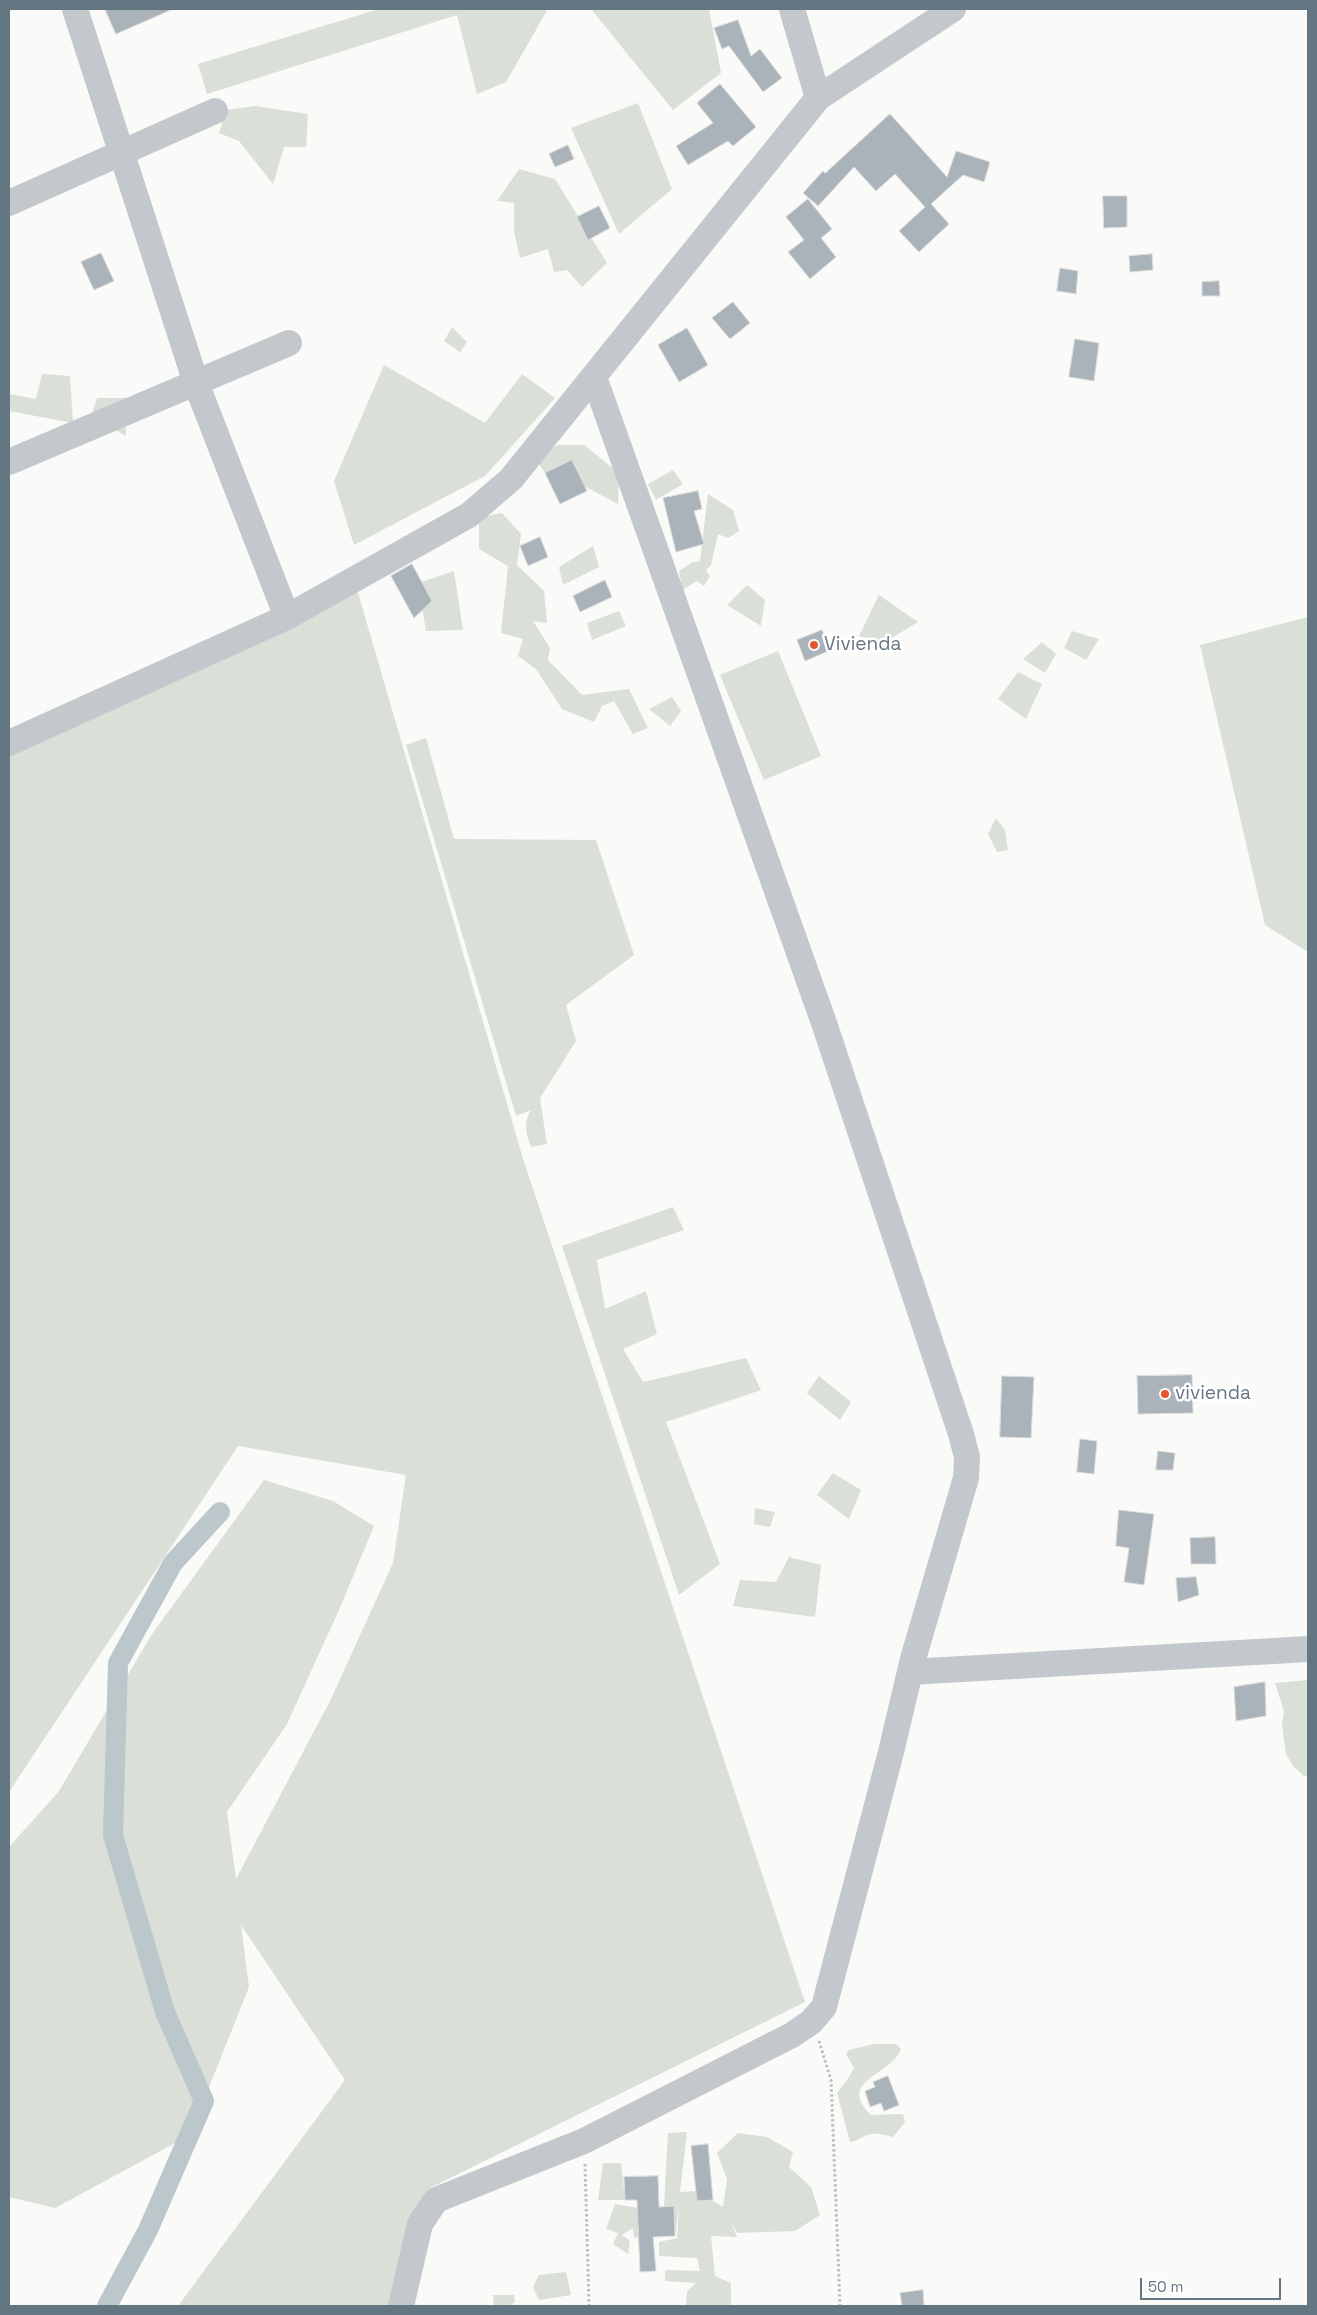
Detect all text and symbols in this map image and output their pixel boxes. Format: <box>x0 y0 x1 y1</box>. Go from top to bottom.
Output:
place label: Vivienda <box>824 634 901 656</box>
marker: Vivienda <box>808 639 820 651</box>
place label: vivienda <box>1175 1383 1251 1405</box>
marker: vivienda <box>1159 1388 1171 1400</box>
scale bar <box>1142 2268 1283 2300</box>
text: 50 m <box>1148 2277 1183 2296</box>

